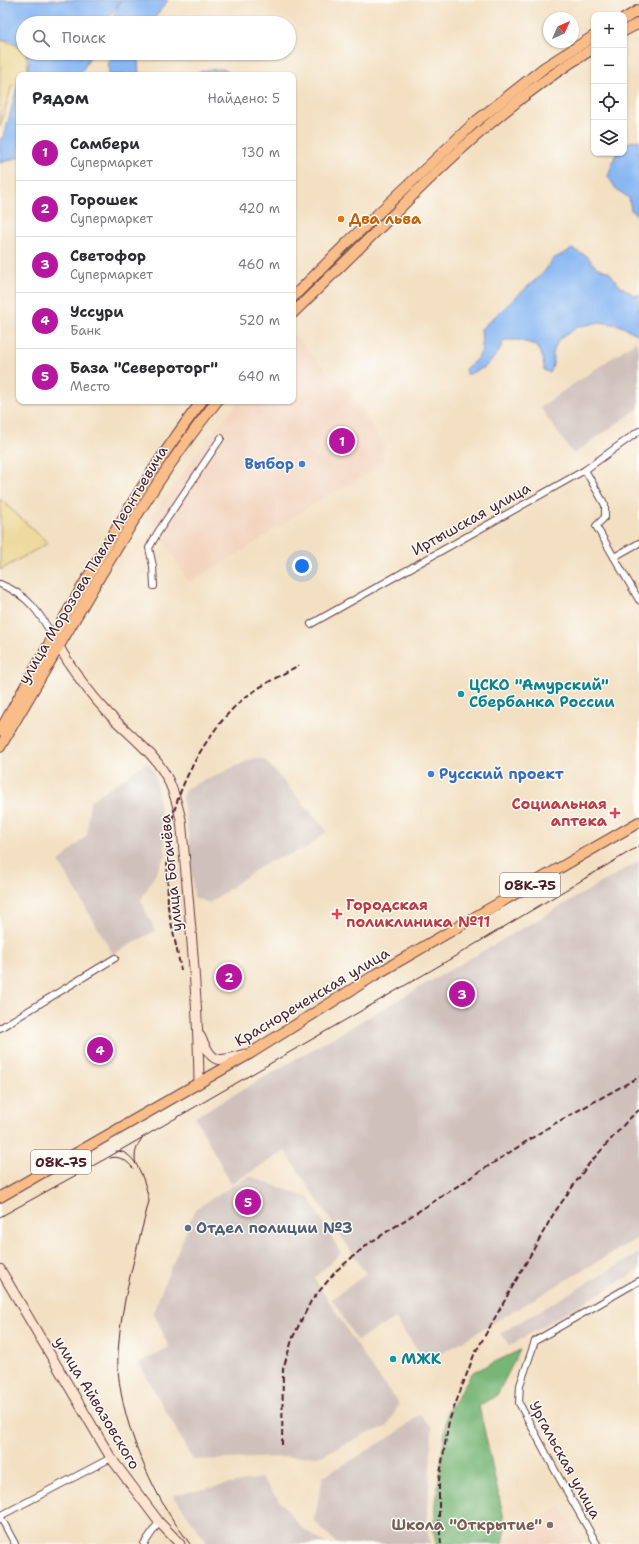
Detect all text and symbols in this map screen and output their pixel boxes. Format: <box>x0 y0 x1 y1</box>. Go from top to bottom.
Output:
north arrow <box>543 12 579 48</box>
map controls <box>591 12 627 156</box>
button: + <box>591 12 627 48</box>
search box <box>16 16 296 60</box>
icon: search <box>30 27 52 49</box>
text: Поиск <box>62 28 106 48</box>
button: − <box>591 48 627 84</box>
button: locate <box>591 84 627 120</box>
text: Рядом <box>32 87 89 109</box>
text: Найдено: 5 <box>207 90 280 107</box>
button: layers <box>591 120 627 156</box>
text: Самбери <box>70 134 140 154</box>
text: 1 <box>42 144 48 161</box>
text: 130 m <box>242 144 280 161</box>
text: Супермаркет <box>70 154 153 171</box>
text: Горошек <box>70 190 138 210</box>
text: 2 <box>40 200 50 217</box>
text: 420 m <box>238 200 280 217</box>
place label: Два льва <box>349 209 422 229</box>
text: Супермаркет <box>70 210 153 227</box>
marker: Два льва <box>336 214 346 224</box>
text: Светофор <box>70 246 146 266</box>
text: 3 <box>40 256 50 273</box>
text: 460 m <box>238 256 280 273</box>
text: Супермаркет <box>70 266 153 283</box>
text: Уссури <box>70 302 124 322</box>
text: 4 <box>40 312 50 329</box>
text: 520 m <box>239 312 280 329</box>
text: Банк <box>70 322 101 339</box>
text: База "Североторг" <box>70 358 218 378</box>
text: 5 <box>41 368 49 385</box>
text: 640 m <box>238 368 280 385</box>
text: Место <box>70 378 110 395</box>
pin: 1 <box>329 426 355 456</box>
street label: улица Морозова Павла Леонтьевича <box>14 442 173 688</box>
place label: Выбор <box>244 454 294 474</box>
marker: Выбор <box>297 459 307 469</box>
street label: Иртышская улица <box>408 478 535 560</box>
your location <box>292 556 312 576</box>
place label: ЦСКО "Амурский" Сбербанка России <box>469 675 615 712</box>
marker: ЦСКО "Амурский" Сбербанка России <box>456 689 466 699</box>
place label: Русский проект <box>439 764 564 784</box>
marker: Русский проект <box>426 769 436 779</box>
place label: Социальная аптека <box>512 794 608 831</box>
marker: Социальная аптека <box>610 808 620 818</box>
street label: улица Богачёва <box>155 813 187 932</box>
road number: 08К-75 <box>500 873 560 897</box>
place label: Городская поликлиника №11 <box>346 895 490 932</box>
marker: Городская поликлиника №11 <box>331 908 343 920</box>
street label: Краснореченская улица <box>231 943 394 1051</box>
pin: 2 <box>216 962 242 992</box>
pin: 3 <box>449 979 475 1009</box>
pin: 4 <box>87 1035 113 1065</box>
road number: 08К-75 <box>31 1150 91 1174</box>
pin: 5 <box>235 1187 261 1217</box>
place label: Отдел полиции №3 <box>196 1218 352 1238</box>
marker: Отдел полиции №3 <box>183 1223 193 1233</box>
street label: улица Айвазовского <box>49 1333 145 1473</box>
place label: МЖК <box>401 1349 442 1369</box>
marker: МЖК <box>388 1354 398 1364</box>
street label: Ургальская улица <box>524 1398 606 1523</box>
place label: Школа "Открытие" <box>391 1515 542 1535</box>
marker: Школа "Открытие" <box>545 1520 555 1530</box>

